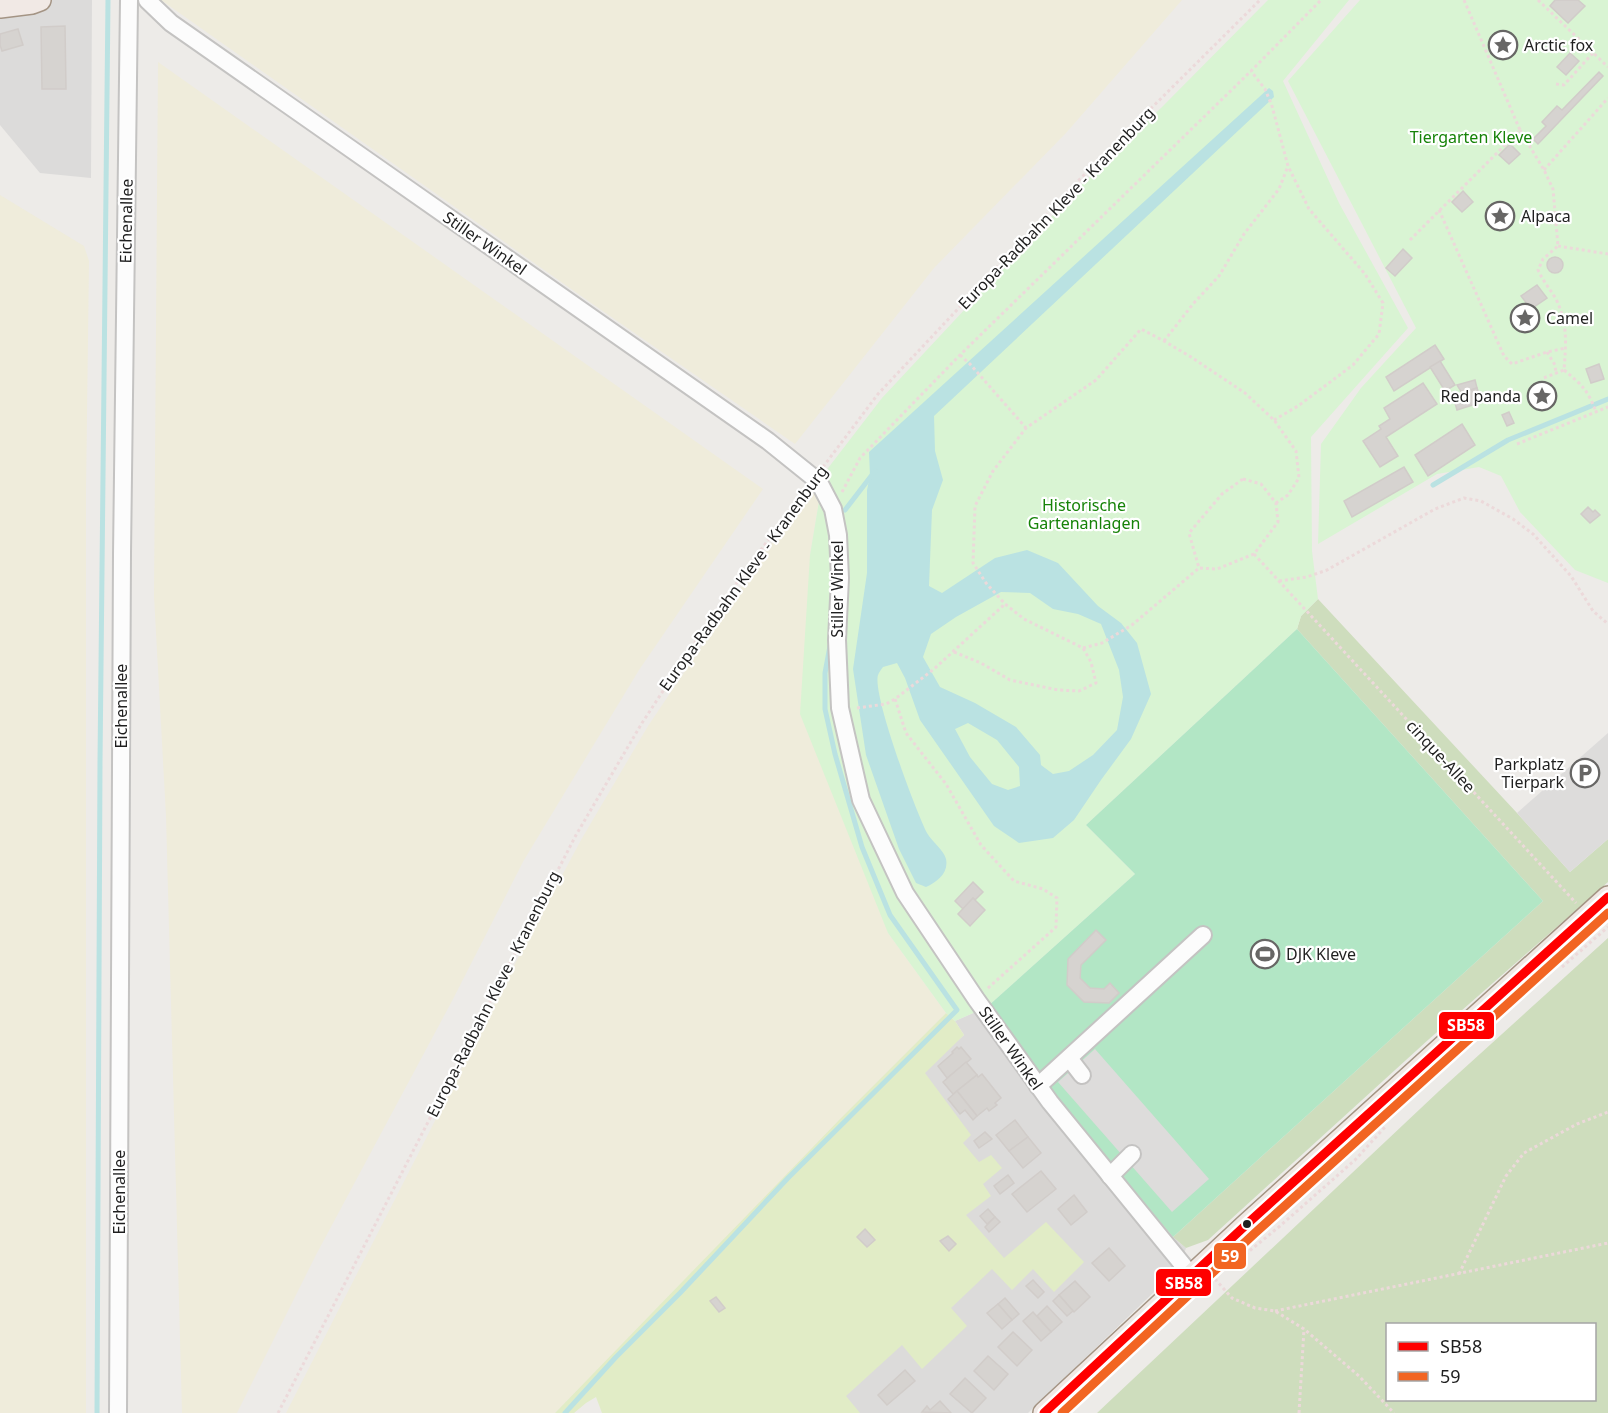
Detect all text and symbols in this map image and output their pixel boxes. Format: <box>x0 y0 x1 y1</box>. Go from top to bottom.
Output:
place icon: Arctic fox <box>1487 29 1519 61</box>
place label: Arctic fox <box>1524 34 1594 56</box>
street label: Europa-Radbahn Kleve - Kranenburg <box>953 102 1159 314</box>
park label: Tiergarten Kleve <box>1410 126 1532 148</box>
street label: Eichenallee <box>114 178 138 264</box>
place icon: Alpaca <box>1484 200 1516 232</box>
place label: Alpaca <box>1521 205 1571 227</box>
street label: Stiller Winkel <box>439 206 531 280</box>
place icon: Camel <box>1509 302 1541 334</box>
place label: Camel <box>1546 307 1593 329</box>
place icon: Red panda <box>1526 380 1558 412</box>
place label: Red panda <box>1441 385 1521 407</box>
street label: Europa-Radbahn Kleve - Kranenburg <box>654 461 832 695</box>
park label: Historische Gartenanlagen <box>1028 494 1140 534</box>
street label: Stiller Winkel <box>826 540 848 638</box>
street label: Eichenallee <box>110 664 132 748</box>
street label: cinque-Allee <box>1402 715 1480 797</box>
place label: Parkplatz Tierpark <box>1494 753 1564 793</box>
parking icon: Parkplatz Tierpark <box>1569 757 1601 789</box>
street label: Europa-Radbahn Kleve - Kranenburg <box>421 867 565 1121</box>
sports icon: DJK Kleve <box>1249 938 1281 970</box>
place label: DJK Kleve <box>1286 943 1356 965</box>
street label: Stiller Winkel <box>974 1002 1048 1094</box>
line badge: SB58 <box>1438 1011 1495 1040</box>
text: SB58 <box>1447 1014 1485 1036</box>
street label: Eichenallee <box>108 1150 130 1234</box>
unlabelled marker <box>1241 1218 1253 1230</box>
line badge: 59 <box>1213 1242 1247 1270</box>
text: 59 <box>1221 1245 1239 1267</box>
line badge: SB58 <box>1155 1268 1212 1297</box>
text: SB58 <box>1165 1272 1203 1294</box>
legend <box>1386 1323 1596 1401</box>
text: SB58 <box>1440 1334 1482 1358</box>
text: 59 <box>1440 1364 1461 1388</box>

